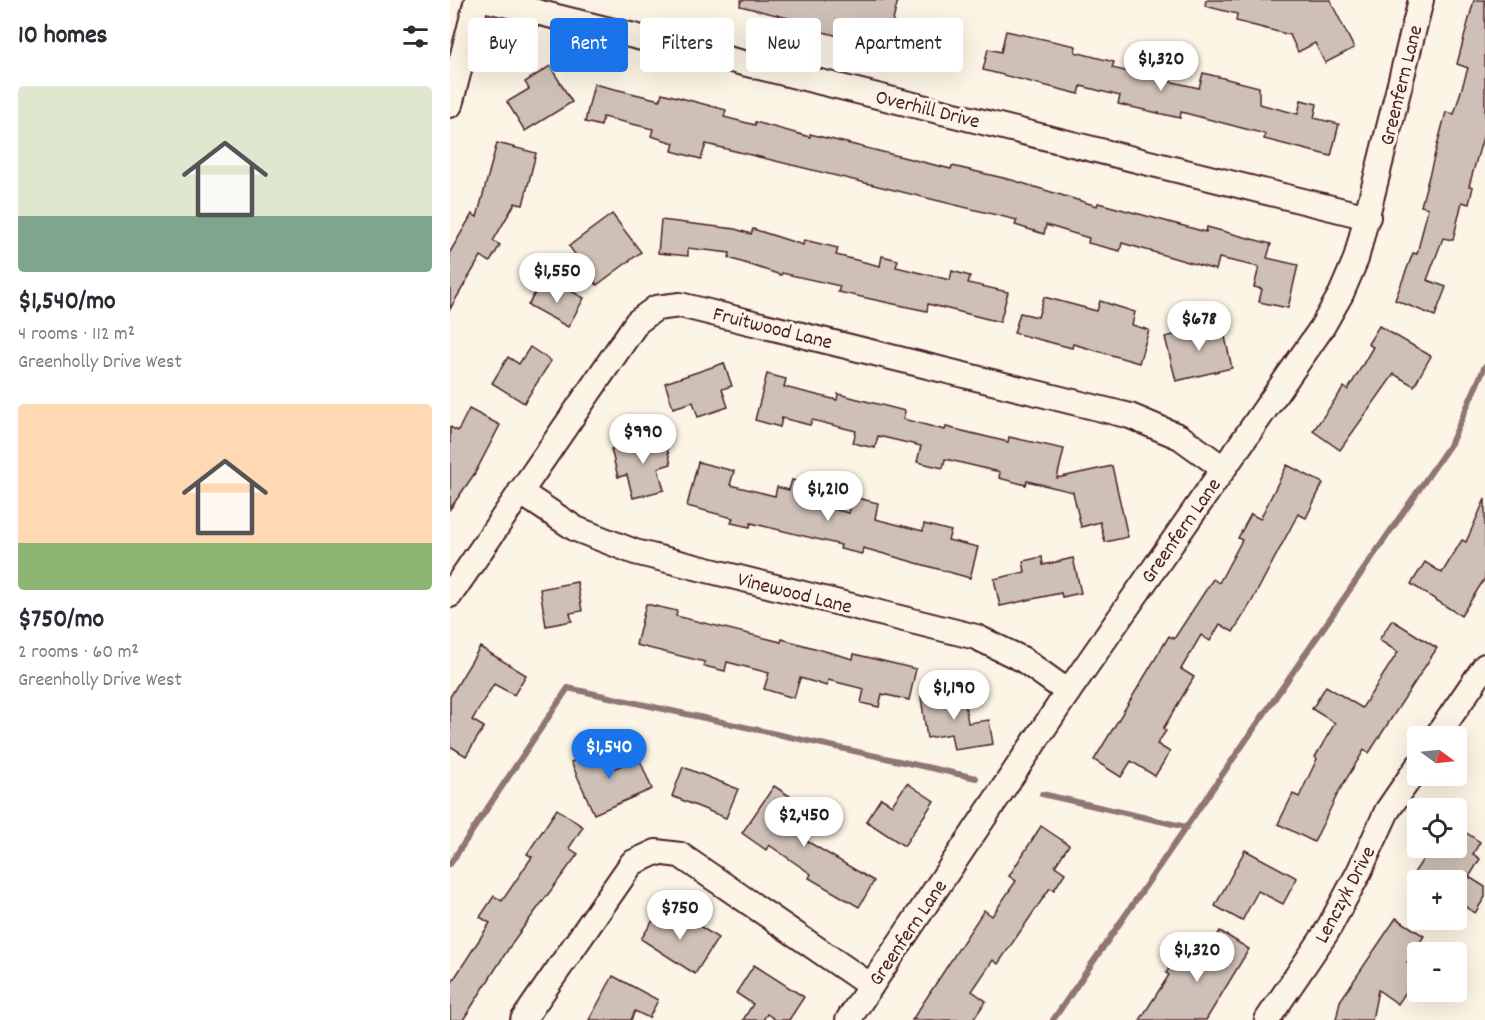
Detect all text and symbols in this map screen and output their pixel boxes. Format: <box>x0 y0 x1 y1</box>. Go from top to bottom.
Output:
text: 10 homes <box>18 18 108 55</box>
chip: Buy <box>468 18 538 72</box>
chip: Rent <box>550 18 628 72</box>
chip: Filters <box>640 18 734 72</box>
chip: New <box>746 18 821 72</box>
chip: Apartment <box>833 18 963 72</box>
icon: filters <box>399 20 432 53</box>
street label: Greenfern Lane <box>1373 22 1432 149</box>
pin: $1,320 <box>1112 41 1210 92</box>
text: $1,320 <box>1138 46 1184 74</box>
street label: Overhill Drive <box>872 83 983 138</box>
icon: home <box>171 125 279 233</box>
pin: $1,550 <box>508 253 606 304</box>
text: $1,550 <box>533 258 581 286</box>
text: $1,540/mo <box>18 284 116 321</box>
street label: Fruitwood Lane <box>709 301 835 359</box>
pin: $678 <box>1163 301 1235 352</box>
text: $678 <box>1181 306 1217 334</box>
text: 4 rooms · 112 m² <box>18 321 135 349</box>
text: Greenholly Drive West <box>18 349 182 377</box>
pin: $990 <box>607 414 679 465</box>
text: $990 <box>623 419 663 447</box>
icon: home <box>171 443 279 551</box>
pin: $1,210 <box>779 471 877 522</box>
street label: Greenfern Lane <box>1135 473 1230 591</box>
text: $1,210 <box>807 476 849 504</box>
street label: Vinewood Lane <box>734 566 855 624</box>
text: $750/mo <box>18 602 104 639</box>
text: 2 rooms · 60 m² <box>18 639 139 667</box>
text: Greenholly Drive West <box>18 667 182 695</box>
pin: $1,190 <box>905 670 1003 721</box>
text: $1,190 <box>933 675 975 703</box>
north arrow <box>1407 726 1467 786</box>
map controls <box>1407 726 1467 1002</box>
pin: $1,540 <box>560 729 658 780</box>
text: $1,540 <box>586 734 632 762</box>
pin: $2,450 <box>755 797 853 848</box>
button: locate <box>1407 798 1467 858</box>
text: $2,450 <box>778 802 830 830</box>
street label: Lenczyk Drive <box>1308 841 1385 949</box>
button: + <box>1407 870 1467 930</box>
street label: Greenfern Lane <box>863 874 956 993</box>
pin: $750 <box>644 890 716 941</box>
text: $750 <box>661 895 699 923</box>
pin: $1,320 <box>1148 932 1246 983</box>
text: $1,320 <box>1174 937 1220 965</box>
button: − <box>1407 942 1467 1002</box>

